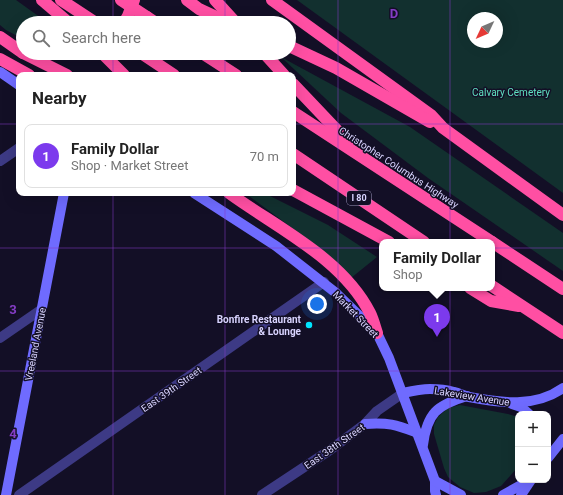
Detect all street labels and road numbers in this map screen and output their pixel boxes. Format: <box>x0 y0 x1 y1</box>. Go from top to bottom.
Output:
street label: Christopher Columbus Highway <box>337 125 461 210</box>
road number: I 80 <box>347 191 371 205</box>
street label: Market Street <box>331 289 380 340</box>
street label: Vreeland Avenue <box>23 307 48 382</box>
street label: East 39th Street <box>139 365 203 414</box>
street label: Lakeview Avenue <box>433 385 510 408</box>
street label: East 38th Street <box>302 422 366 471</box>

